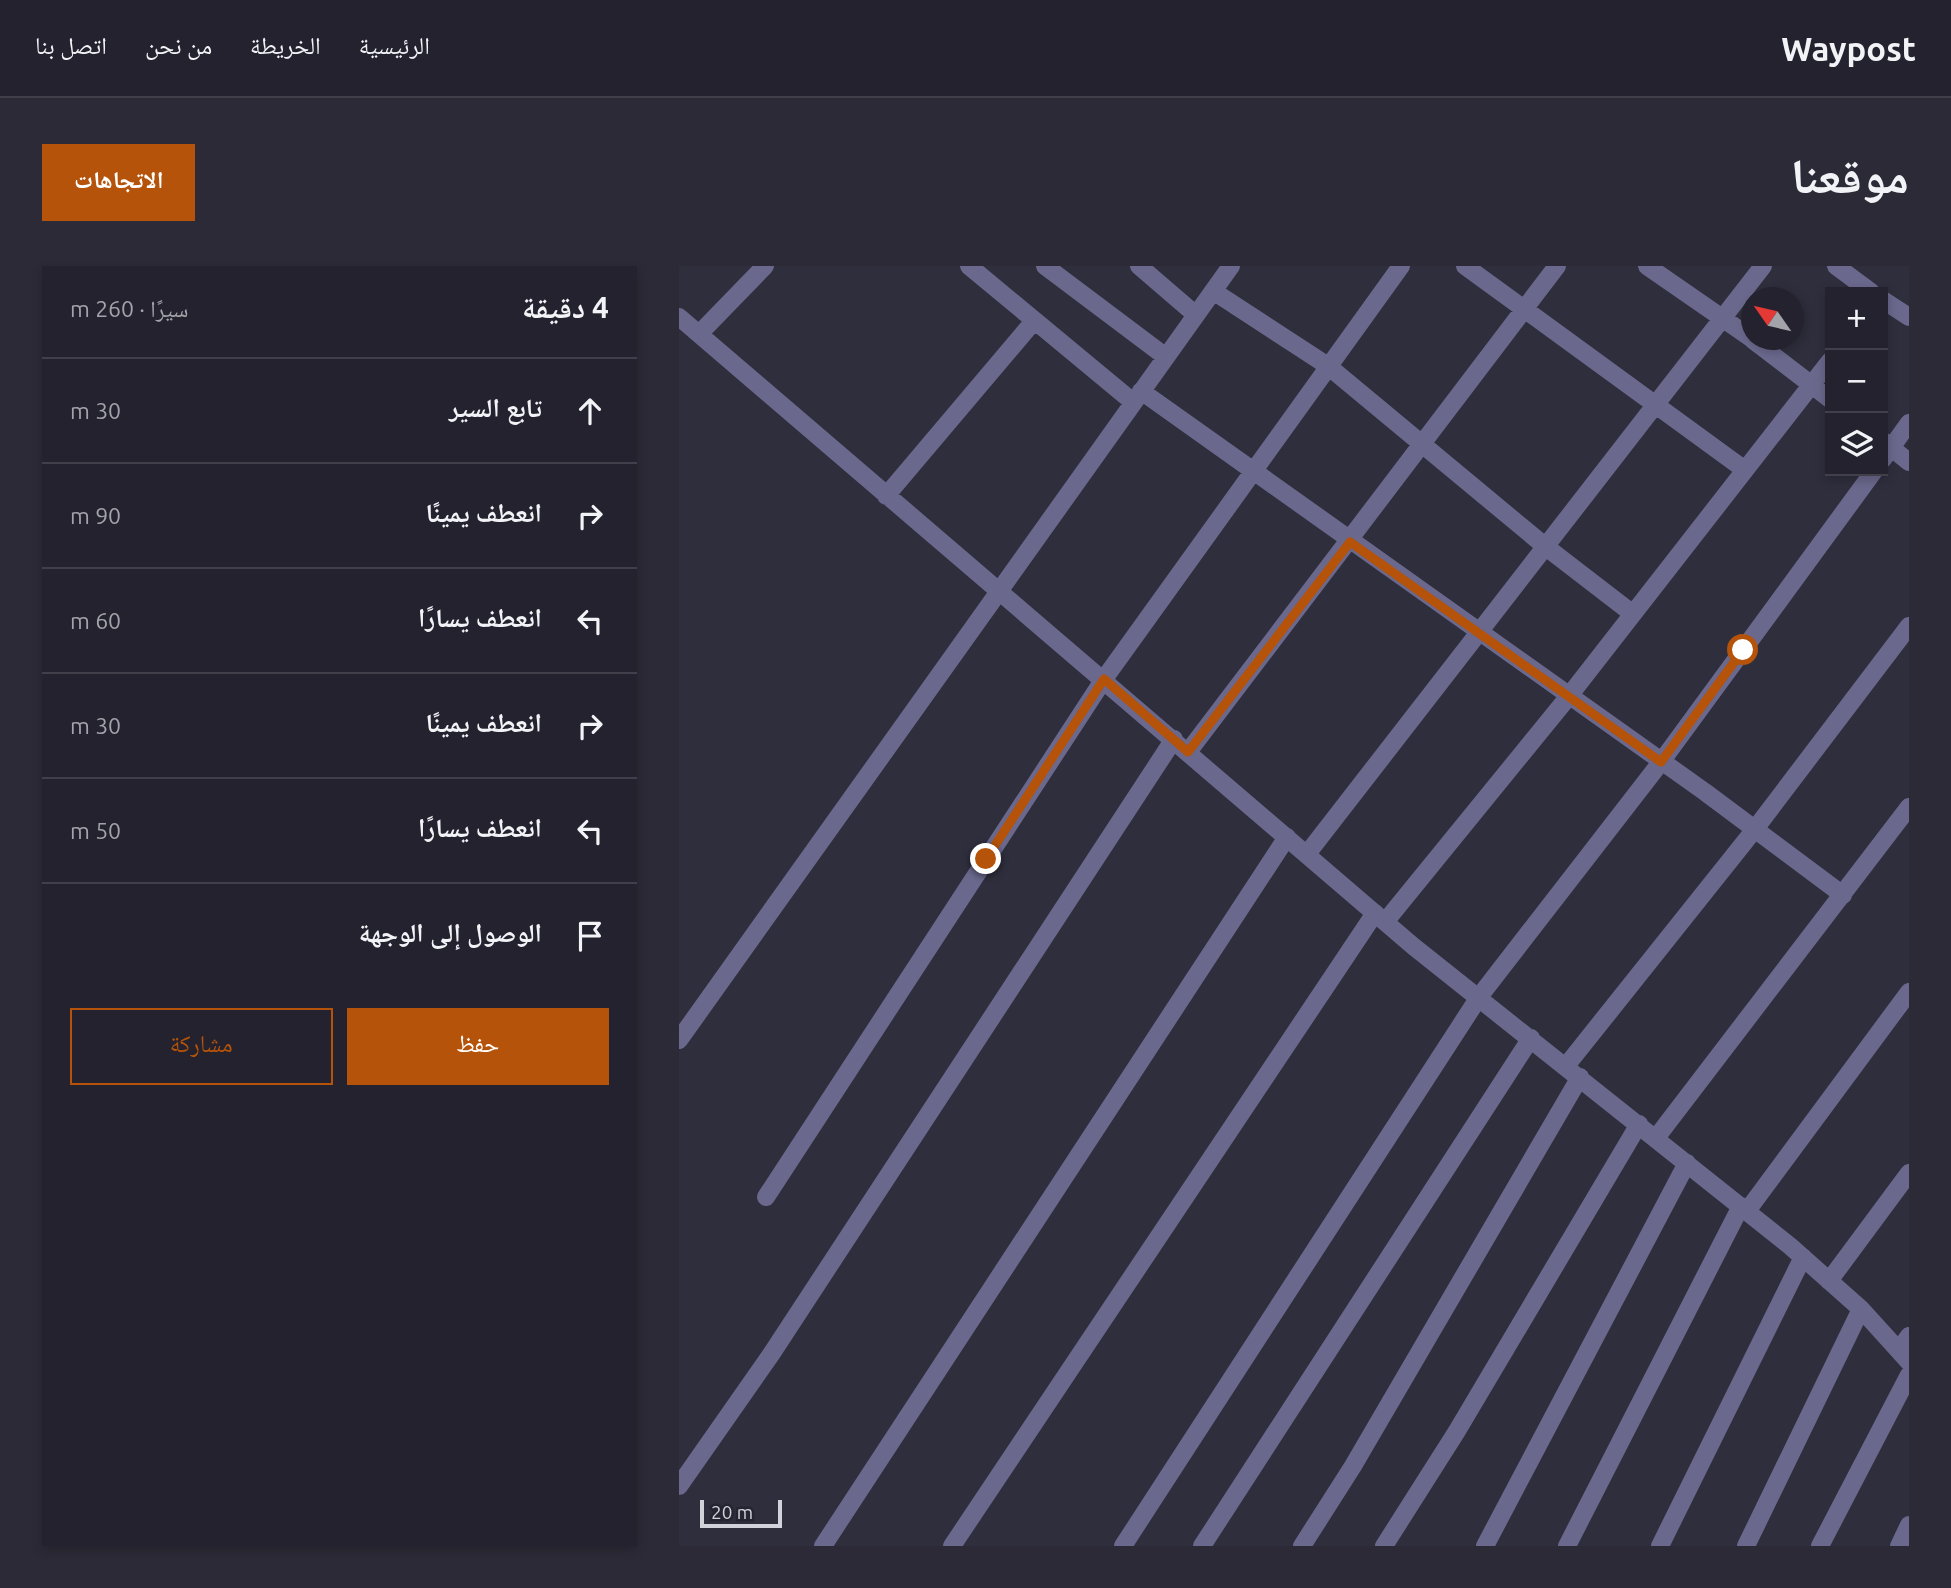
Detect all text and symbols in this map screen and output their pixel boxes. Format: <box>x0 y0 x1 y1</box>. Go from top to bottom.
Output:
text: Waypost <box>1781 30 1916 67</box>
text: اتصل بنا <box>35 32 107 59</box>
text: من نحن <box>145 32 212 59</box>
text: الخريطة <box>250 32 321 59</box>
text: الرئيسية <box>359 32 430 59</box>
button: الاتجاهات <box>42 144 195 221</box>
text: موقعنا <box>1791 147 1909 202</box>
north arrow <box>1741 287 1804 350</box>
map controls <box>1825 287 1888 476</box>
button: + <box>1825 287 1888 350</box>
text: 4 دقيقة <box>522 290 609 324</box>
text: سيرًا · 260 m <box>70 296 188 321</box>
button: − <box>1825 350 1888 413</box>
icon: ahead <box>571 392 609 430</box>
text: تابع السير <box>449 393 542 422</box>
text: 30 m <box>70 398 121 423</box>
button: layers <box>1825 413 1888 476</box>
icon: right <box>571 497 609 535</box>
text: انعطف يمينًا <box>426 498 542 527</box>
text: 90 m <box>70 503 121 528</box>
icon: left <box>571 602 609 640</box>
text: انعطف يسارًا <box>418 603 542 632</box>
text: 60 m <box>70 608 121 633</box>
route start <box>1727 634 1758 665</box>
icon: right <box>571 707 609 745</box>
text: انعطف يمينًا <box>426 708 542 737</box>
text: 30 m <box>70 713 121 738</box>
icon: left <box>571 812 609 850</box>
text: انعطف يسارًا <box>418 813 542 842</box>
text: 50 m <box>70 818 121 843</box>
route end <box>970 843 1001 874</box>
icon: arrive <box>571 917 609 955</box>
text: الوصول إلى الوجهة <box>359 918 542 947</box>
button: مشاركة <box>70 1008 333 1085</box>
button: حفظ <box>347 1008 609 1085</box>
scale bar <box>700 1497 782 1529</box>
text: 20 m <box>711 1501 753 1523</box>

